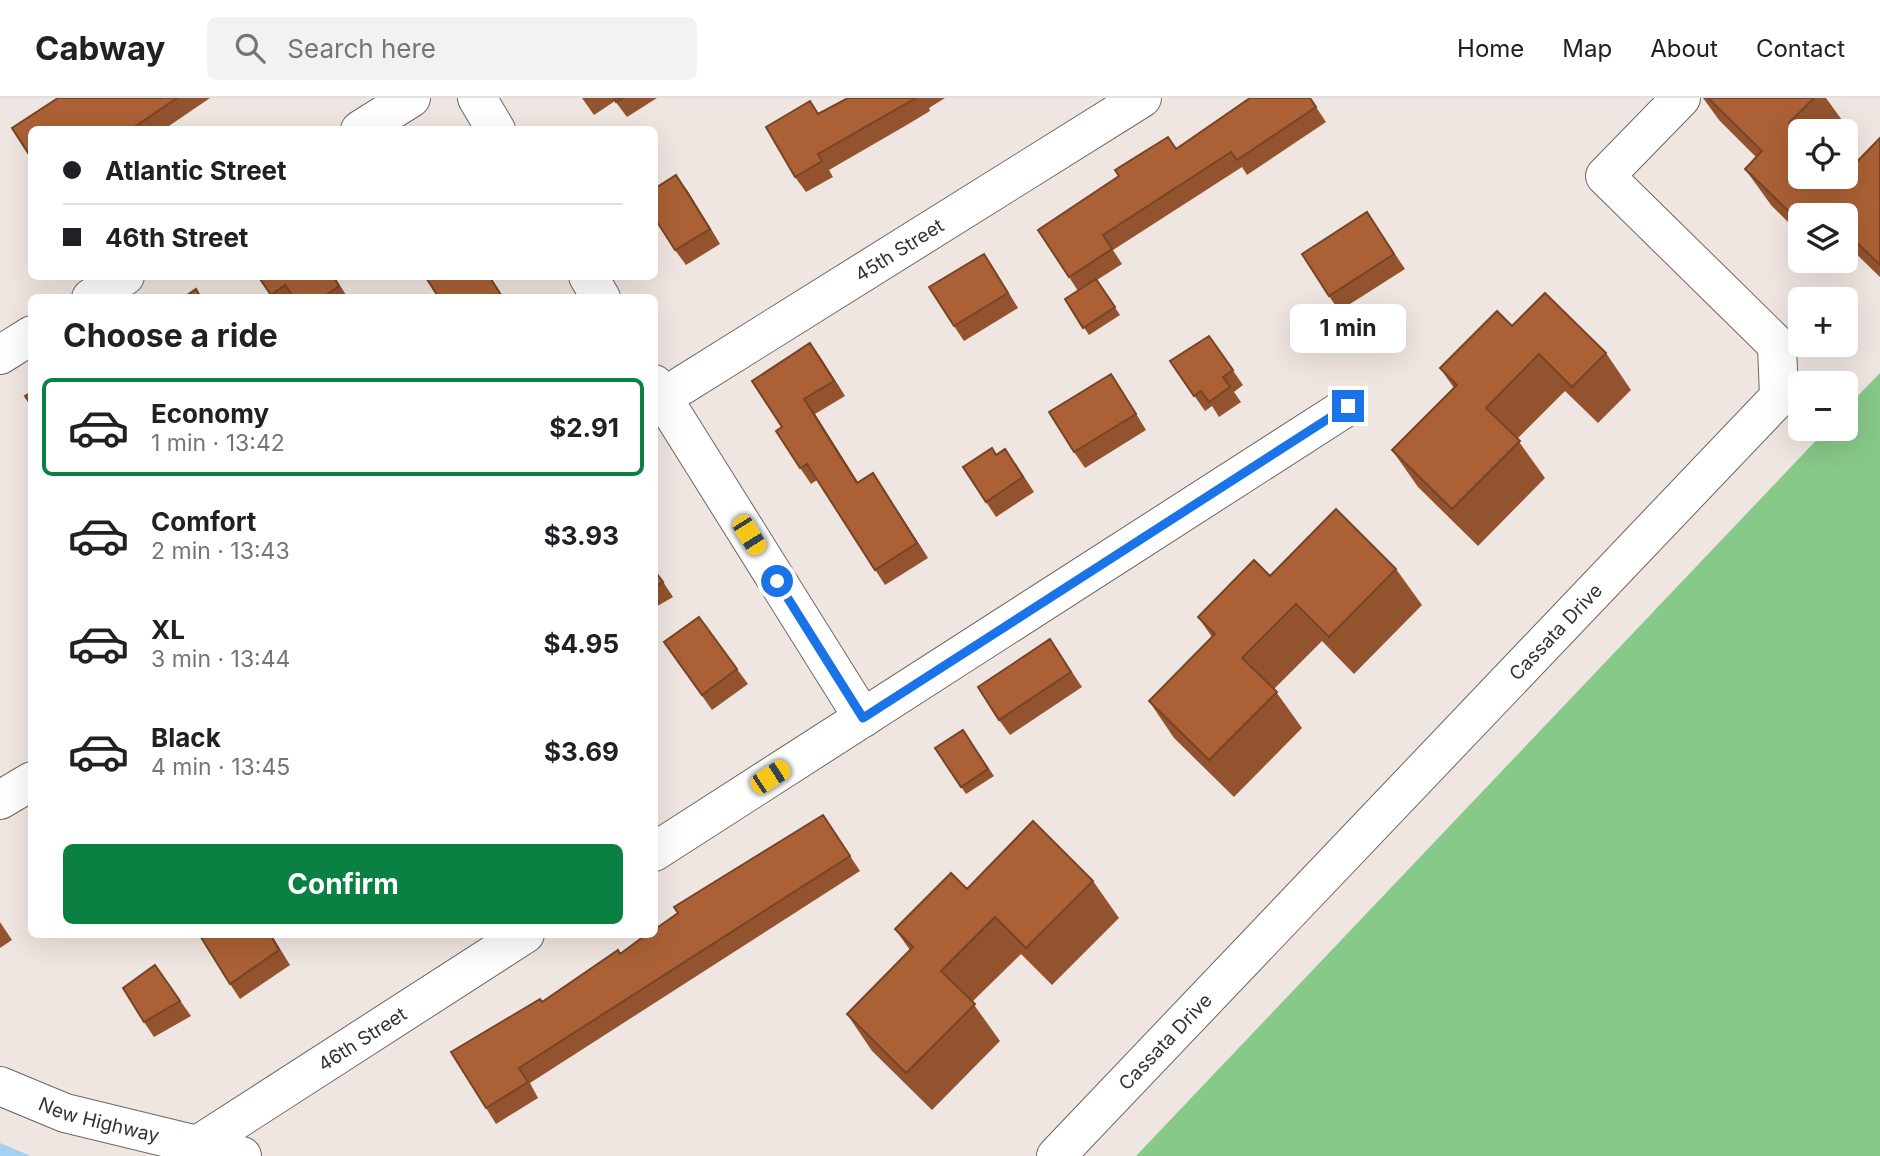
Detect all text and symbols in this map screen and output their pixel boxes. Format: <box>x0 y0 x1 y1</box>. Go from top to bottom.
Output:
search box <box>207 17 697 80</box>
text: Cabway <box>35 28 165 68</box>
icon: search <box>231 29 269 67</box>
text: Search here <box>287 33 436 64</box>
text: Home <box>1457 34 1524 63</box>
text: Map <box>1562 34 1612 63</box>
text: About <box>1650 34 1718 63</box>
text: Contact <box>1756 34 1845 63</box>
map controls <box>1788 119 1858 441</box>
button: locate <box>1788 119 1858 189</box>
text: Atlantic Street <box>105 155 287 186</box>
button: layers <box>1788 203 1858 273</box>
street label: 45th Street <box>851 214 948 287</box>
text: 46th Street <box>105 222 248 253</box>
button: + <box>1788 287 1858 357</box>
callout: 1 min <box>1290 304 1406 354</box>
text: 1 min <box>1320 314 1376 342</box>
text: Choose a ride <box>63 316 278 355</box>
button: − <box>1788 371 1858 441</box>
route end <box>1332 390 1364 422</box>
icon: car <box>67 396 130 459</box>
text: Economy <box>151 398 269 429</box>
text: $2.91 <box>549 412 619 443</box>
text: 1 min · 13:42 <box>151 429 285 457</box>
icon: car <box>67 504 130 567</box>
text: Comfort <box>151 506 256 537</box>
car <box>729 512 770 558</box>
text: $3.93 <box>544 520 619 551</box>
text: 2 min · 13:43 <box>151 537 290 565</box>
route start <box>761 565 793 597</box>
street label: Cassata Drive <box>1504 579 1607 685</box>
icon: car <box>67 612 130 675</box>
text: XL <box>151 614 185 645</box>
text: $4.95 <box>543 628 619 659</box>
text: 3 min · 13:44 <box>151 645 290 673</box>
icon: car <box>67 720 130 783</box>
text: Black <box>151 722 221 753</box>
text: $3.69 <box>544 736 619 767</box>
text: 4 min · 13:45 <box>151 753 290 781</box>
car <box>747 757 794 797</box>
button: Confirm <box>63 844 623 924</box>
street label: Cassata Drive <box>1114 989 1217 1095</box>
street label: 46th Street <box>314 1002 411 1076</box>
street label: New Highway <box>35 1092 162 1148</box>

